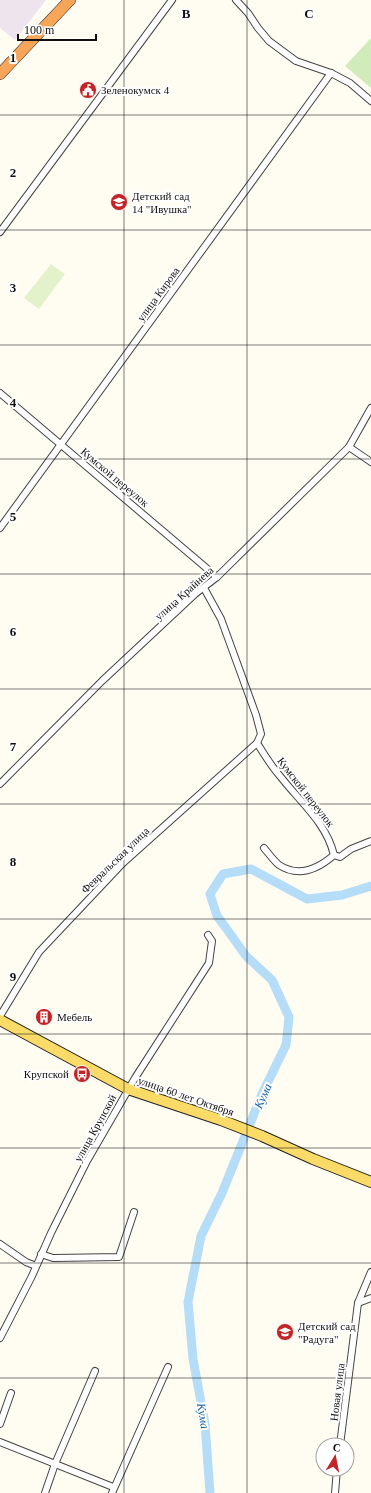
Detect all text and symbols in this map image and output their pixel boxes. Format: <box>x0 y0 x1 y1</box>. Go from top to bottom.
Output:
text: B <box>182 6 191 21</box>
text: C <box>304 6 314 21</box>
scale bar <box>18 16 96 42</box>
text: 100 m <box>24 23 55 37</box>
text: 1 <box>10 50 16 65</box>
public building icon: Зеленокумск 4 <box>78 80 98 100</box>
place label: Зеленокумск 4 <box>101 84 170 96</box>
text: 2 <box>10 165 16 180</box>
place label: Детский сад 14 "Ивушка" <box>132 190 192 215</box>
school or university icon: Детский сад 14 "Ивушка" <box>109 192 129 212</box>
street label: улица Кирова <box>134 264 182 323</box>
text: 3 <box>10 280 17 295</box>
text: 4 <box>10 395 17 410</box>
street label: Кумской переулок <box>79 445 152 509</box>
text: 5 <box>10 509 17 524</box>
street label: улица Крайнева <box>152 564 216 622</box>
text: 6 <box>10 624 17 639</box>
text: 7 <box>10 739 17 754</box>
street label: Кумской переулок <box>275 755 337 830</box>
street label: Февральская улица <box>79 824 151 895</box>
text: 8 <box>10 854 17 869</box>
text: 9 <box>10 969 17 984</box>
building icon: Мебель <box>34 1007 54 1027</box>
place label: Мебель <box>57 1011 92 1023</box>
bus stop icon: Крупской <box>72 1064 92 1084</box>
place label: Крупской <box>24 1068 69 1080</box>
street label: улица 60 лет Октября <box>136 1074 236 1118</box>
water label: Кума <box>251 1081 275 1112</box>
street label: улица Крупской <box>72 1092 118 1164</box>
place label: Детский сад "Радуга" <box>298 1320 356 1345</box>
school or university icon: Детский сад "Радуга" <box>275 1322 295 1342</box>
street label: Новая улица <box>327 1362 347 1422</box>
water label: Кума <box>194 1401 212 1430</box>
north arrow <box>315 1437 355 1477</box>
text: С <box>332 1441 342 1454</box>

